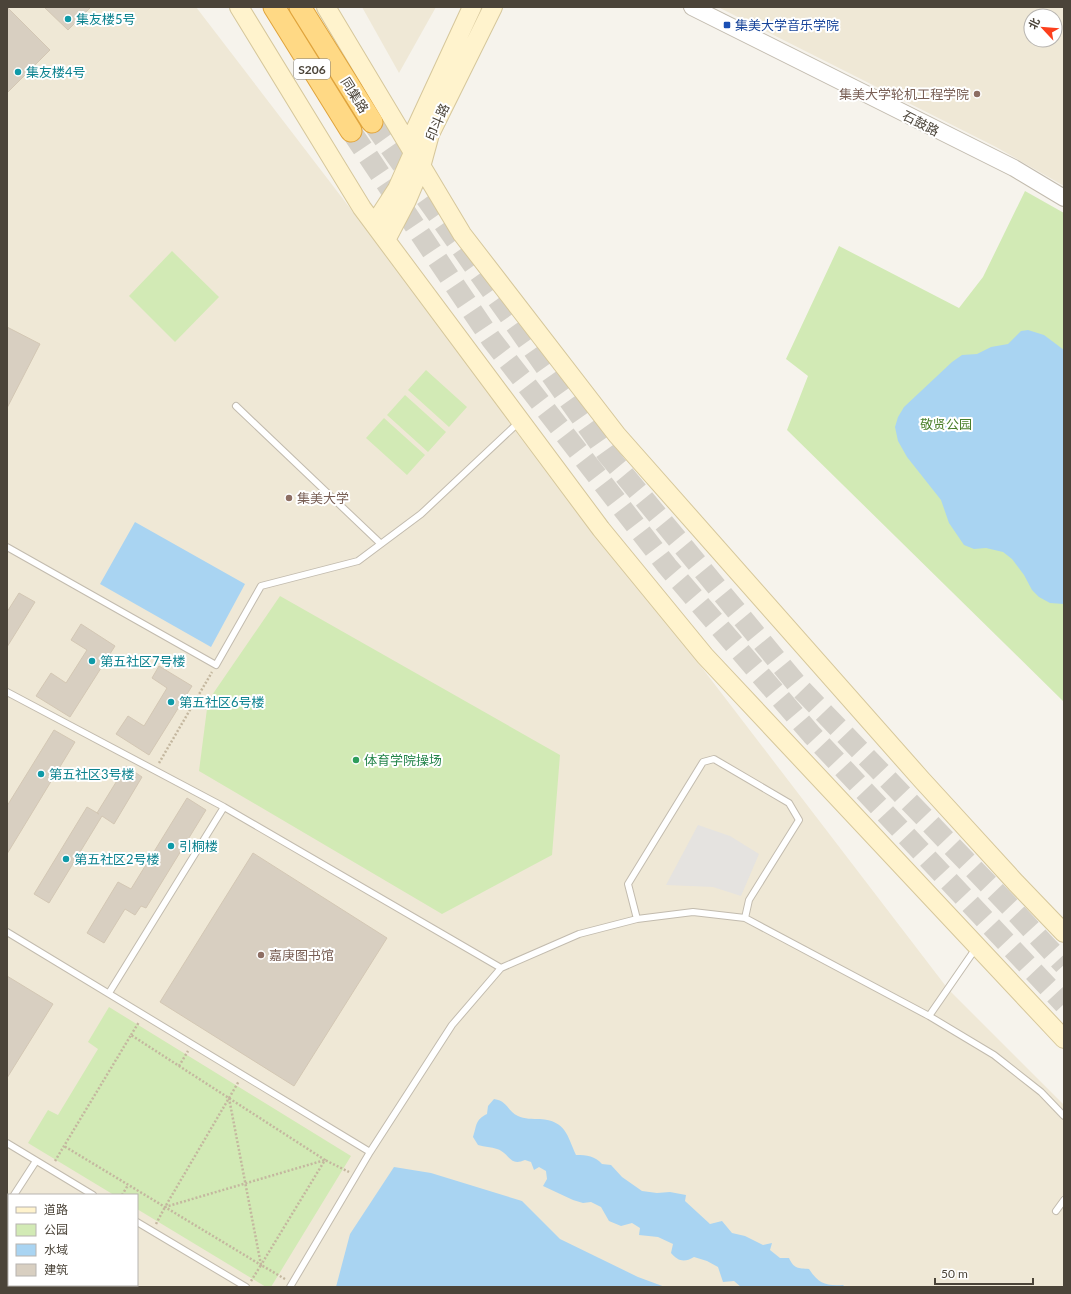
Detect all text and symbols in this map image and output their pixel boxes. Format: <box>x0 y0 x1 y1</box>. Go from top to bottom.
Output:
north arrow <box>1023 8 1063 48</box>
place label: 集友楼5号 <box>76 11 136 27</box>
marker: 集友楼5号 <box>63 14 73 24</box>
text: 北 <box>1025 16 1042 31</box>
place label: 集美大学音乐学院 <box>735 17 839 33</box>
marker: 集美大学音乐学院 <box>722 20 732 30</box>
road number: S206 <box>294 59 330 79</box>
place label: 集友楼4号 <box>26 64 86 80</box>
marker: 集友楼4号 <box>13 67 23 77</box>
street label: 同集路 <box>338 74 372 116</box>
place label: 集美大学轮机工程学院 <box>839 86 969 102</box>
marker: 集美大学轮机工程学院 <box>972 89 982 99</box>
street label: 印斗路 <box>422 101 452 143</box>
street label: 石鼓路 <box>900 107 942 139</box>
park label: 敬贤公园 <box>920 416 972 432</box>
place label: 集美大学 <box>297 490 349 506</box>
marker: 集美大学 <box>284 493 294 503</box>
place label: 第五社区7号楼 <box>100 653 186 669</box>
marker: 第五社区7号楼 <box>87 656 97 666</box>
place label: 第五社区6号楼 <box>179 694 265 710</box>
marker: 第五社区6号楼 <box>166 697 176 707</box>
place label: 体育学院操场 <box>364 752 442 768</box>
marker: 体育学院操场 <box>351 755 361 765</box>
place label: 第五社区3号楼 <box>49 766 135 782</box>
marker: 第五社区3号楼 <box>36 769 46 779</box>
place label: 引桐楼 <box>179 838 218 854</box>
marker: 引桐楼 <box>166 841 176 851</box>
place label: 第五社区2号楼 <box>74 851 160 867</box>
marker: 第五社区2号楼 <box>61 854 71 864</box>
place label: 嘉庚图书馆 <box>269 947 334 963</box>
marker: 嘉庚图书馆 <box>256 950 266 960</box>
legend <box>8 1194 138 1286</box>
text: 道路 <box>44 1202 68 1217</box>
text: 公园 <box>44 1222 68 1237</box>
text: 水域 <box>44 1242 68 1257</box>
scale bar <box>935 1260 1033 1286</box>
text: 建筑 <box>44 1262 68 1277</box>
text: 50 m <box>941 1266 968 1281</box>

